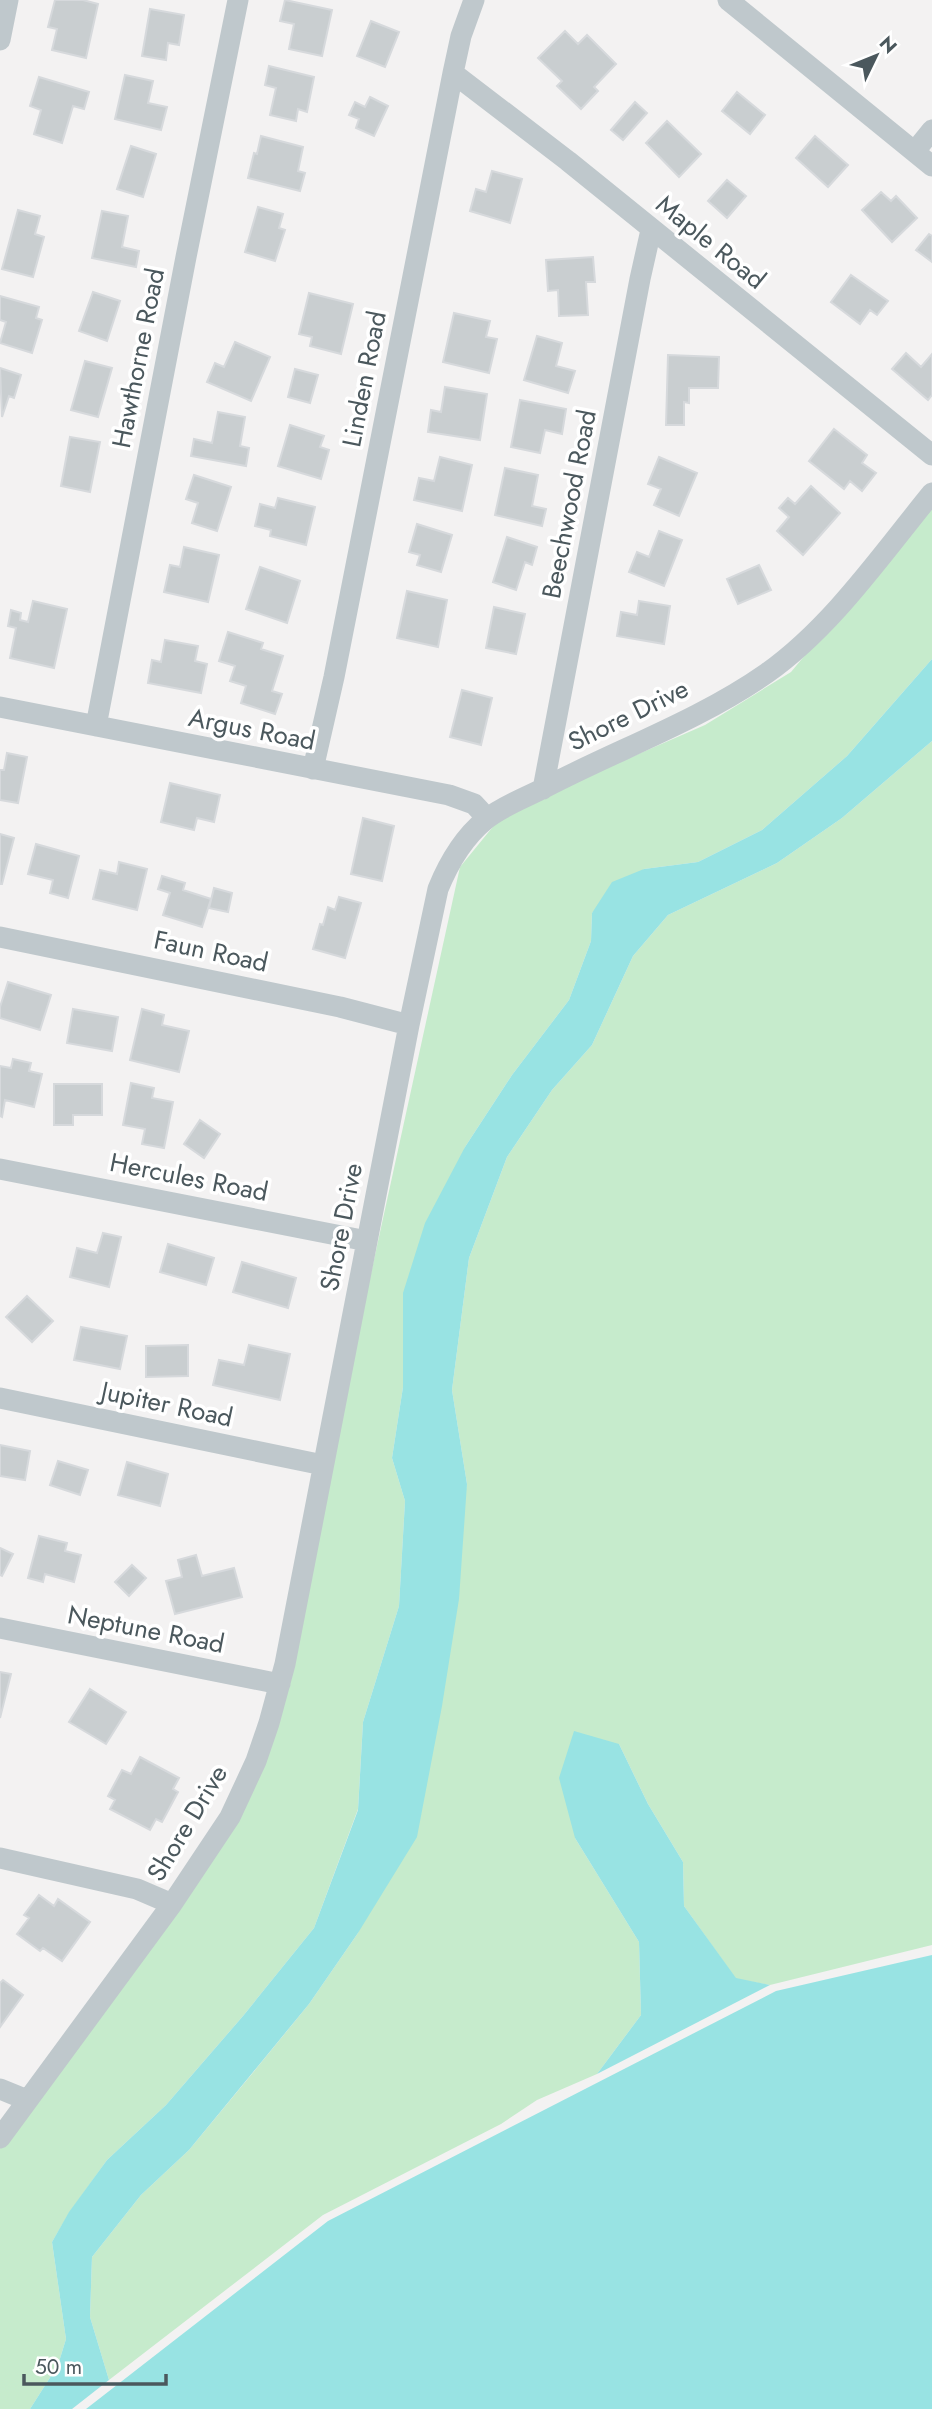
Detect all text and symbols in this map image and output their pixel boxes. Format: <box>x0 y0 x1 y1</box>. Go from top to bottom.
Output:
north arrow <box>841 21 911 91</box>
text: N <box>873 30 903 59</box>
street label: Maple Road <box>648 186 774 298</box>
street label: Hawthorne Road <box>102 265 174 451</box>
street label: Linden Road <box>332 308 396 450</box>
street label: Beechwood Road <box>532 406 606 602</box>
street label: Shore Drive <box>561 670 695 760</box>
street label: Argus Road <box>185 698 319 760</box>
street label: Faun Road <box>150 920 272 982</box>
street label: Hercules Road <box>107 1143 271 1211</box>
street label: Shore Drive <box>310 1160 372 1294</box>
street label: Jupiter Road <box>95 1371 236 1437</box>
street label: Neptune Road <box>64 1595 228 1663</box>
street label: Shore Drive <box>137 1758 237 1888</box>
scale bar <box>24 2342 166 2386</box>
text: 50 m <box>35 2352 82 2382</box>

